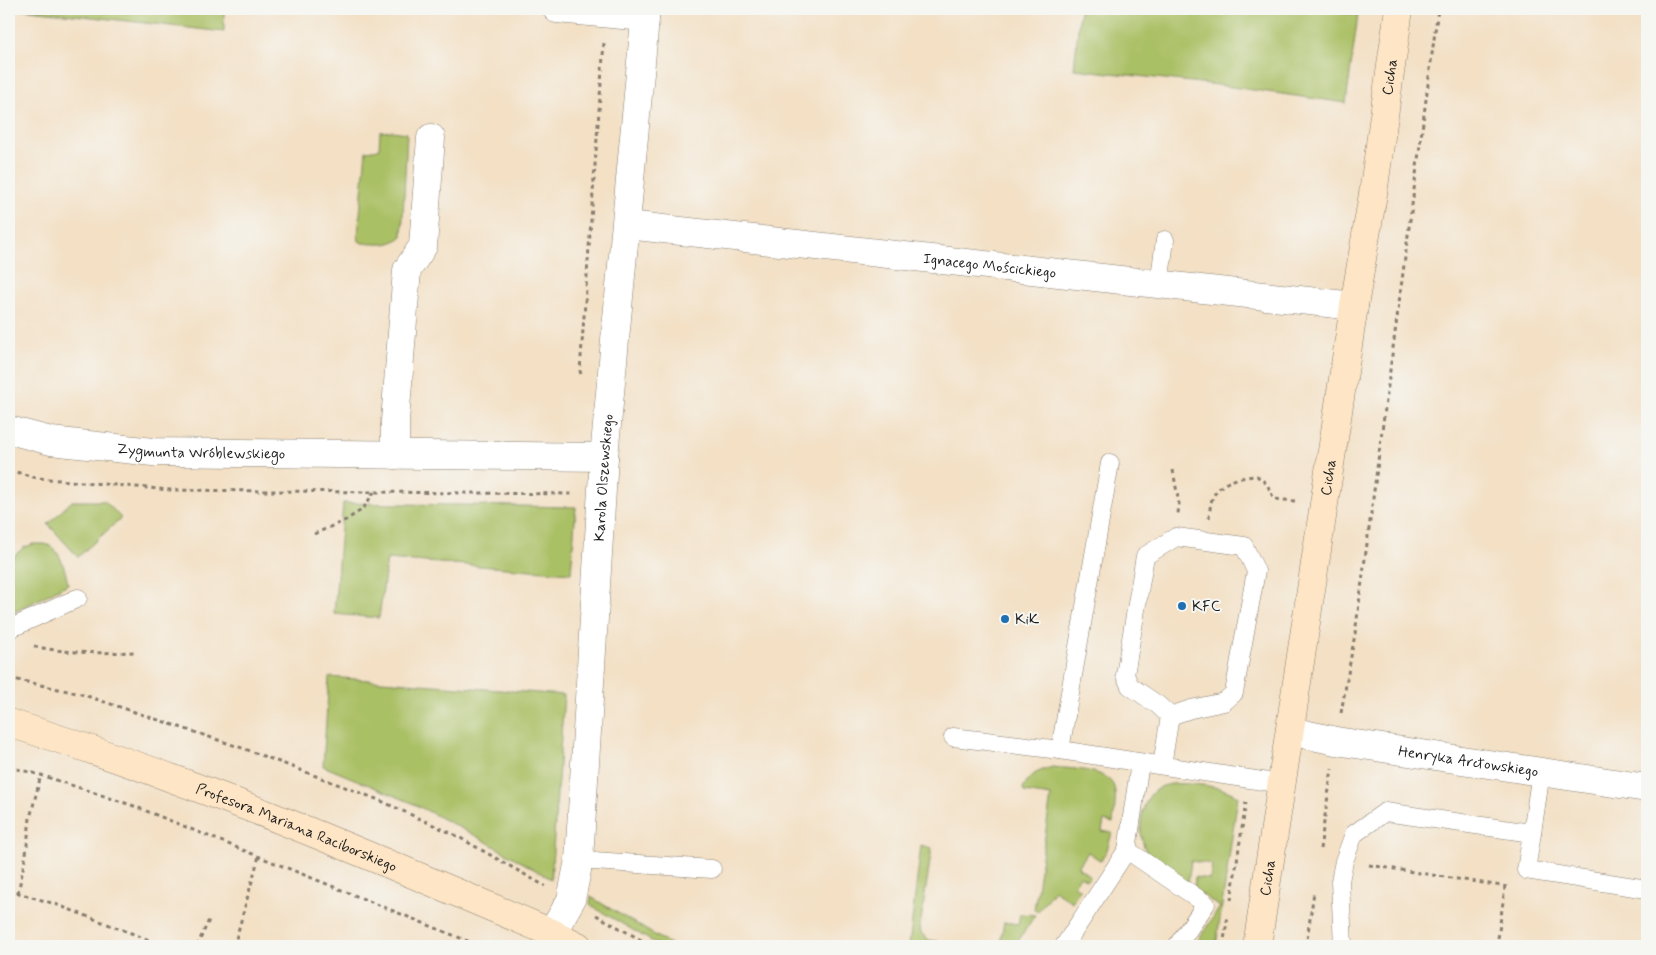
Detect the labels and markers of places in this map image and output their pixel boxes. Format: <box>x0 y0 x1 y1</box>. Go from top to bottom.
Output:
place label: KFC <box>1192 597 1221 617</box>
marker: KFC <box>1176 600 1188 612</box>
place label: KiK <box>1015 610 1039 630</box>
marker: KiK <box>999 613 1011 625</box>

